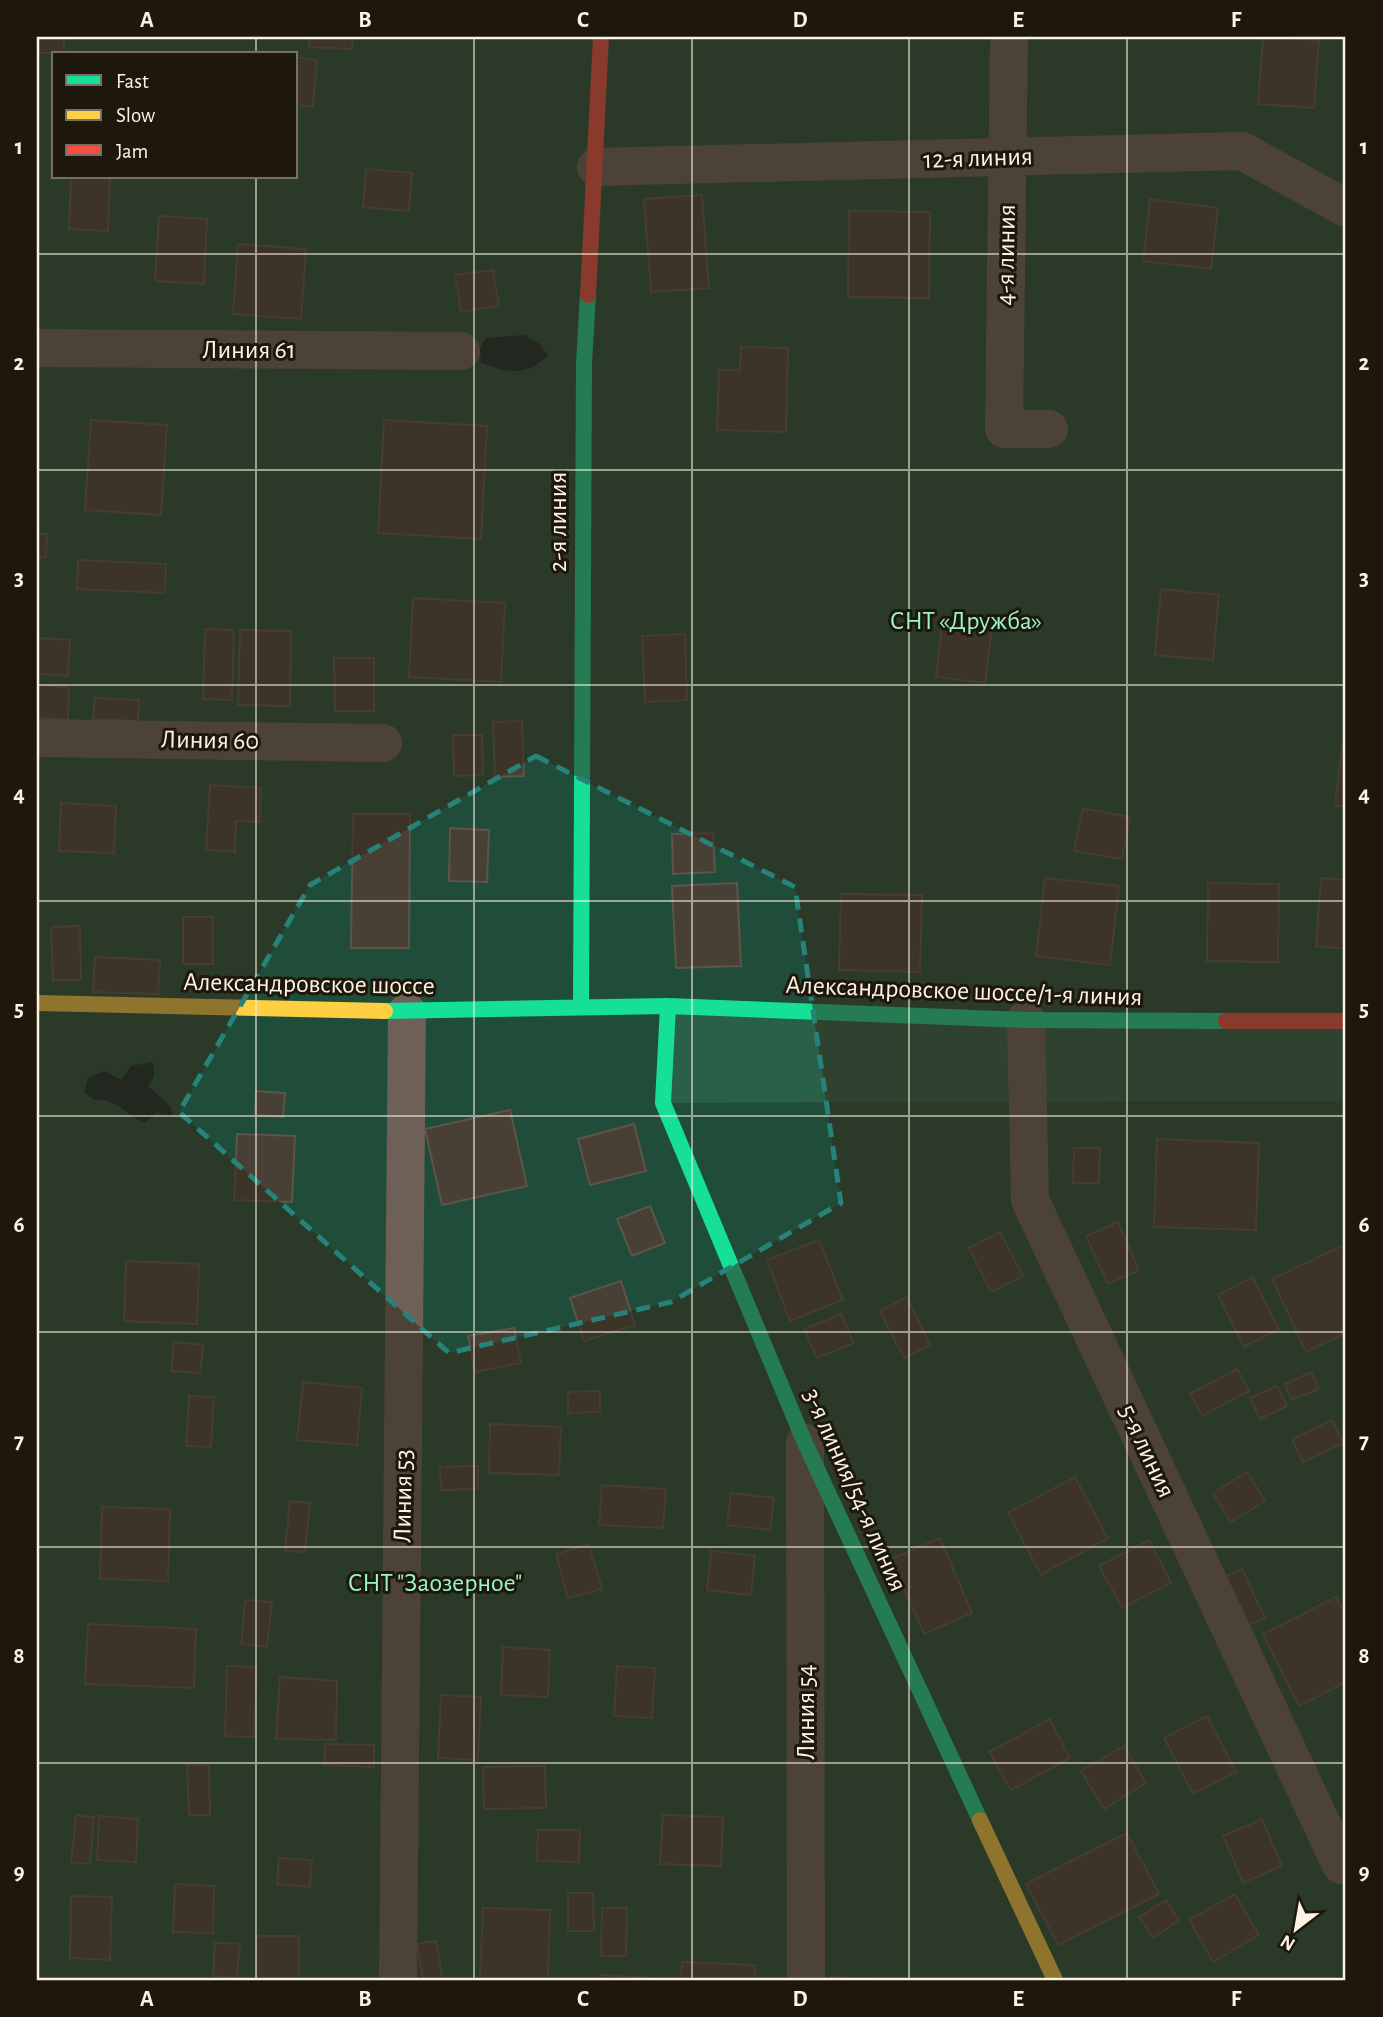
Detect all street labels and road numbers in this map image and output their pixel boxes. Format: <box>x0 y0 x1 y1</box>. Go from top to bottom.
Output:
street label: 12-я линия <box>923 143 1033 173</box>
street label: 4-я линия <box>992 204 1020 306</box>
street label: Линия 61 <box>202 337 296 363</box>
street label: 2-я линия <box>545 472 571 572</box>
street label: Линия 60 <box>161 726 259 754</box>
street label: Александровское шоссе <box>183 969 435 999</box>
street label: Александровское шоссе/1-я линия <box>785 972 1143 1010</box>
street label: 3-я линия/54-я линия <box>799 1385 911 1595</box>
street label: 5-я линия <box>1114 1400 1180 1502</box>
street label: Линия 53 <box>389 1449 417 1543</box>
street label: Линия 54 <box>793 1664 819 1760</box>

